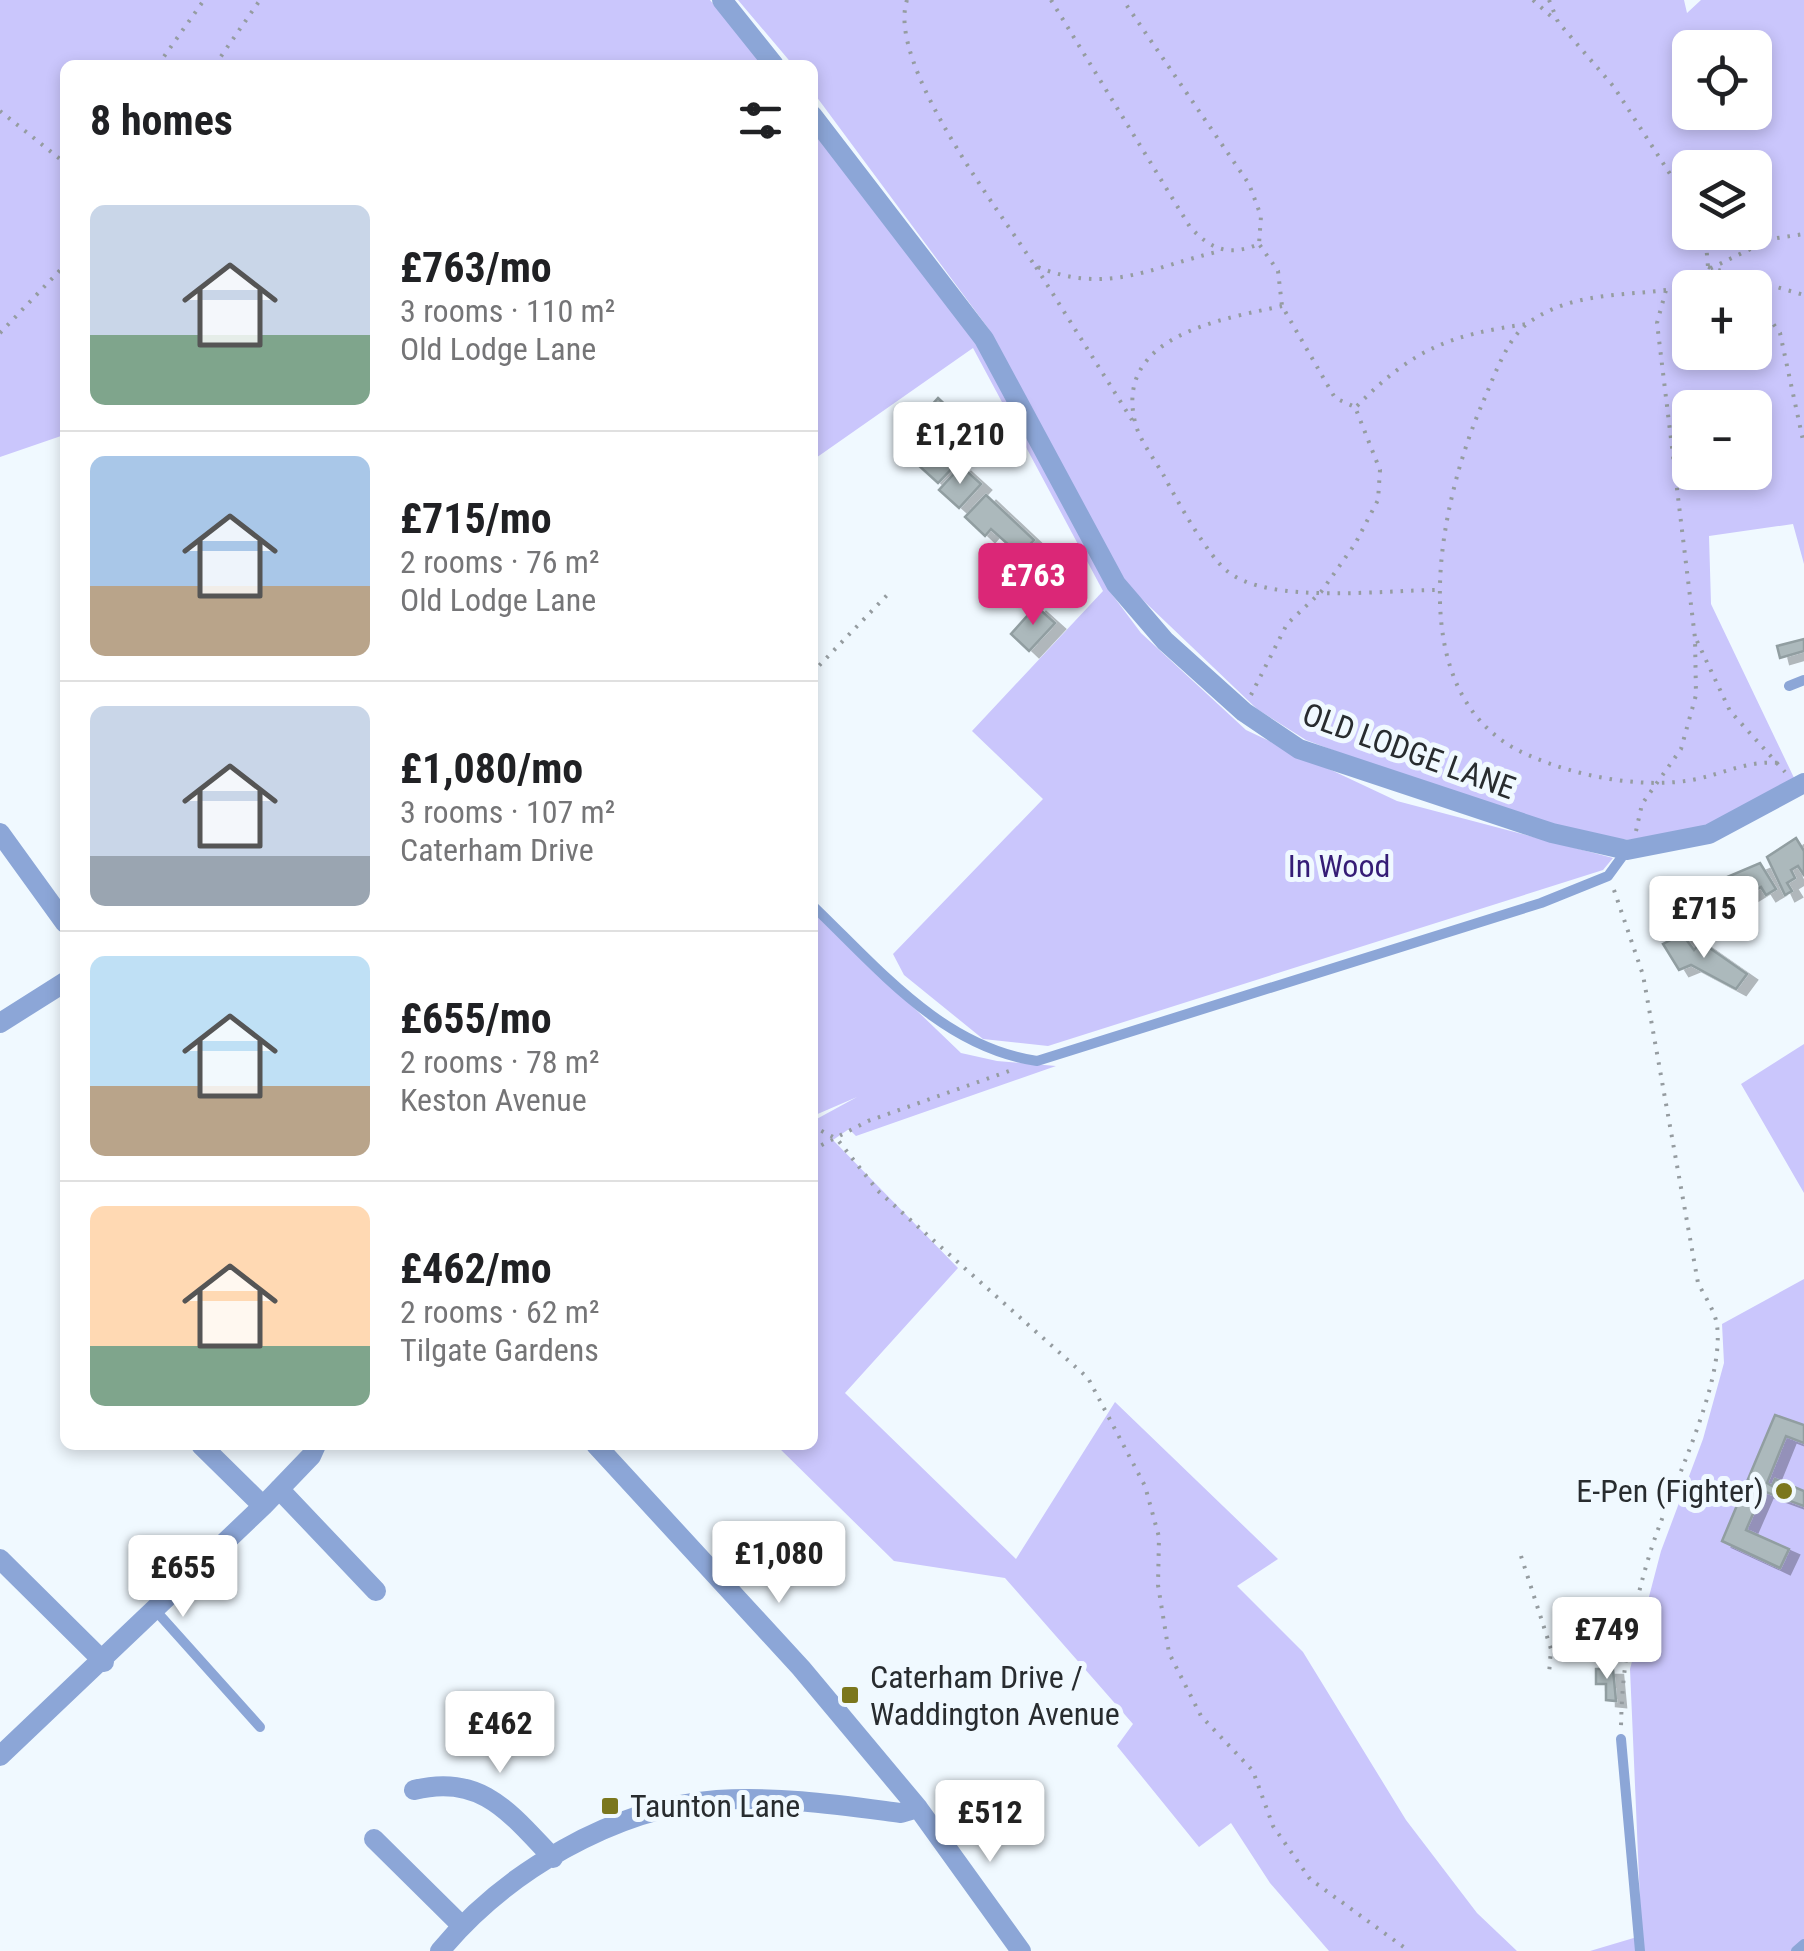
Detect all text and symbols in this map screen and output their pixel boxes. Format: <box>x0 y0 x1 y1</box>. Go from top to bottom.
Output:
map controls <box>1672 30 1772 490</box>
button: locate <box>1672 30 1772 130</box>
icon: filters <box>733 93 788 148</box>
text: 8 homes <box>90 96 233 145</box>
button: layers <box>1672 150 1772 250</box>
text: £763/mo <box>400 243 552 292</box>
icon: home <box>170 245 290 365</box>
button: + <box>1672 270 1772 370</box>
text: 3 rooms · 110 m² <box>400 292 615 330</box>
text: Old Lodge Lane <box>400 330 596 368</box>
button: − <box>1672 390 1772 490</box>
pin: £1,210 <box>879 402 1041 487</box>
text: £1,210 <box>915 415 1005 453</box>
text: £715/mo <box>400 494 552 543</box>
icon: home <box>170 496 290 616</box>
text: 2 rooms · 76 m² <box>400 543 599 581</box>
pin: £763 <box>974 543 1092 628</box>
text: £763 <box>1000 556 1066 594</box>
text: Old Lodge Lane <box>400 581 596 619</box>
street label: OLD LODGE LANE <box>1297 695 1521 807</box>
text: £1,080/mo <box>400 744 583 793</box>
icon: home <box>170 746 290 866</box>
text: 3 rooms · 107 m² <box>400 793 615 831</box>
text: Caterham Drive <box>400 831 594 869</box>
park label: In Wood <box>1288 847 1390 885</box>
pin: £715 <box>1645 876 1763 961</box>
text: £715 <box>1671 889 1737 927</box>
text: £655/mo <box>400 994 552 1043</box>
icon: home <box>170 996 290 1116</box>
text: 2 rooms · 78 m² <box>400 1043 599 1081</box>
text: Keston Avenue <box>400 1081 587 1119</box>
text: £462/mo <box>400 1244 552 1293</box>
icon: home <box>170 1246 290 1366</box>
text: 2 rooms · 62 m² <box>400 1293 599 1331</box>
text: Tilgate Gardens <box>400 1331 599 1369</box>
place label: E-Pen (Fighter) <box>1576 1472 1764 1510</box>
marker: E-Pen (Fighter) <box>1773 1480 1795 1502</box>
pin: £1,080 <box>698 1521 860 1606</box>
text: £1,080 <box>734 1534 824 1572</box>
pin: £655 <box>124 1535 242 1620</box>
text: £655 <box>150 1548 216 1586</box>
pin: £749 <box>1548 1597 1666 1682</box>
text: £749 <box>1574 1610 1640 1648</box>
place label: Caterham Drive / Waddington Avenue <box>870 1658 1120 1733</box>
marker: Caterham Drive / Waddington Avenue <box>839 1684 861 1706</box>
pin: £462 <box>441 1691 559 1776</box>
text: £462 <box>467 1704 533 1742</box>
pin: £512 <box>931 1780 1049 1865</box>
place label: Taunton Lane <box>630 1787 800 1825</box>
text: £512 <box>957 1793 1023 1831</box>
marker: Taunton Lane <box>599 1795 621 1817</box>

